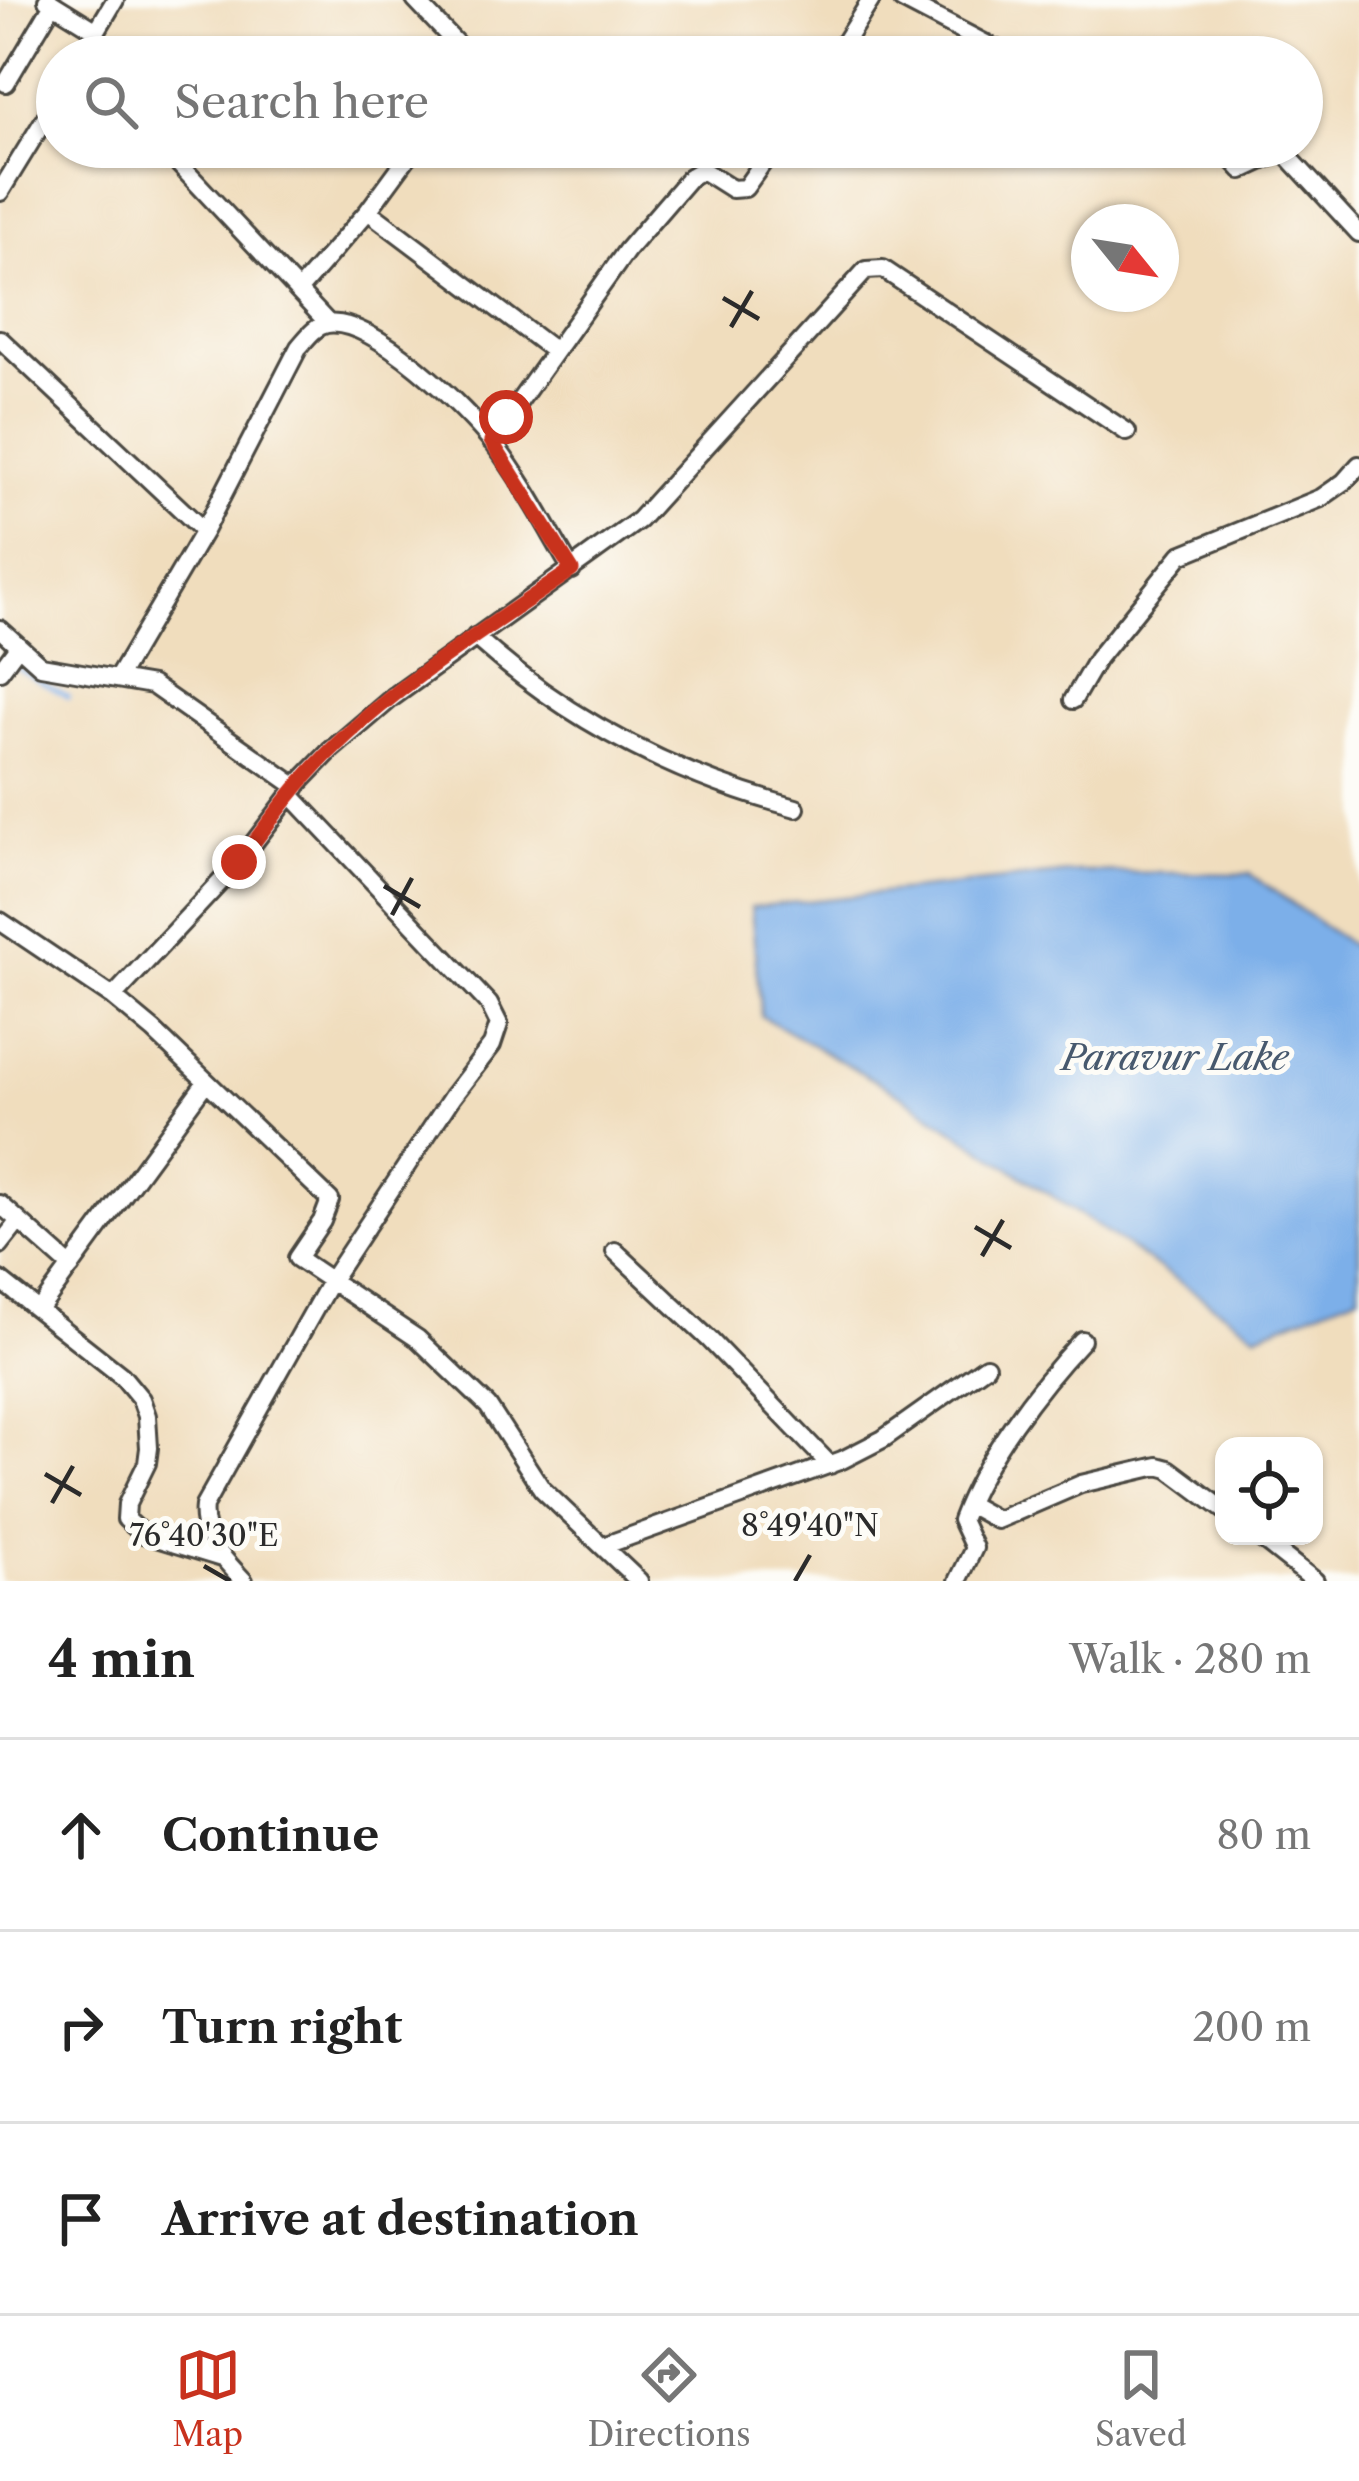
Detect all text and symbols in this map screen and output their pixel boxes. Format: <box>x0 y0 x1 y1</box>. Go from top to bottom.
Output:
search box <box>36 36 1323 168</box>
icon: search <box>78 69 144 135</box>
text: Search here <box>174 74 429 130</box>
north arrow <box>1071 204 1179 312</box>
route start <box>479 390 533 444</box>
route end <box>212 835 266 889</box>
water label: Paravur Lake <box>1058 1035 1290 1079</box>
map controls <box>1215 1437 1323 1545</box>
button: locate <box>1215 1437 1323 1545</box>
text: 8°49'40"N <box>741 1507 879 1544</box>
text: 76°40'30"E <box>129 1517 279 1554</box>
text: 4 min <box>48 1628 195 1690</box>
text: Walk · 280 m <box>1069 1635 1311 1683</box>
icon: ahead <box>48 1802 114 1868</box>
text: Continue <box>162 1807 379 1863</box>
text: 80 m <box>1216 1811 1311 1859</box>
icon: right <box>48 1994 114 2060</box>
text: Turn right <box>162 1999 402 2055</box>
text: 200 m <box>1192 2003 1311 2051</box>
icon: arrive <box>48 2186 114 2252</box>
text: Arrive at destination <box>162 2191 639 2247</box>
tab: Map <box>172 2342 243 2455</box>
tab: Directions <box>588 2342 751 2455</box>
tab: Saved <box>1095 2342 1187 2455</box>

